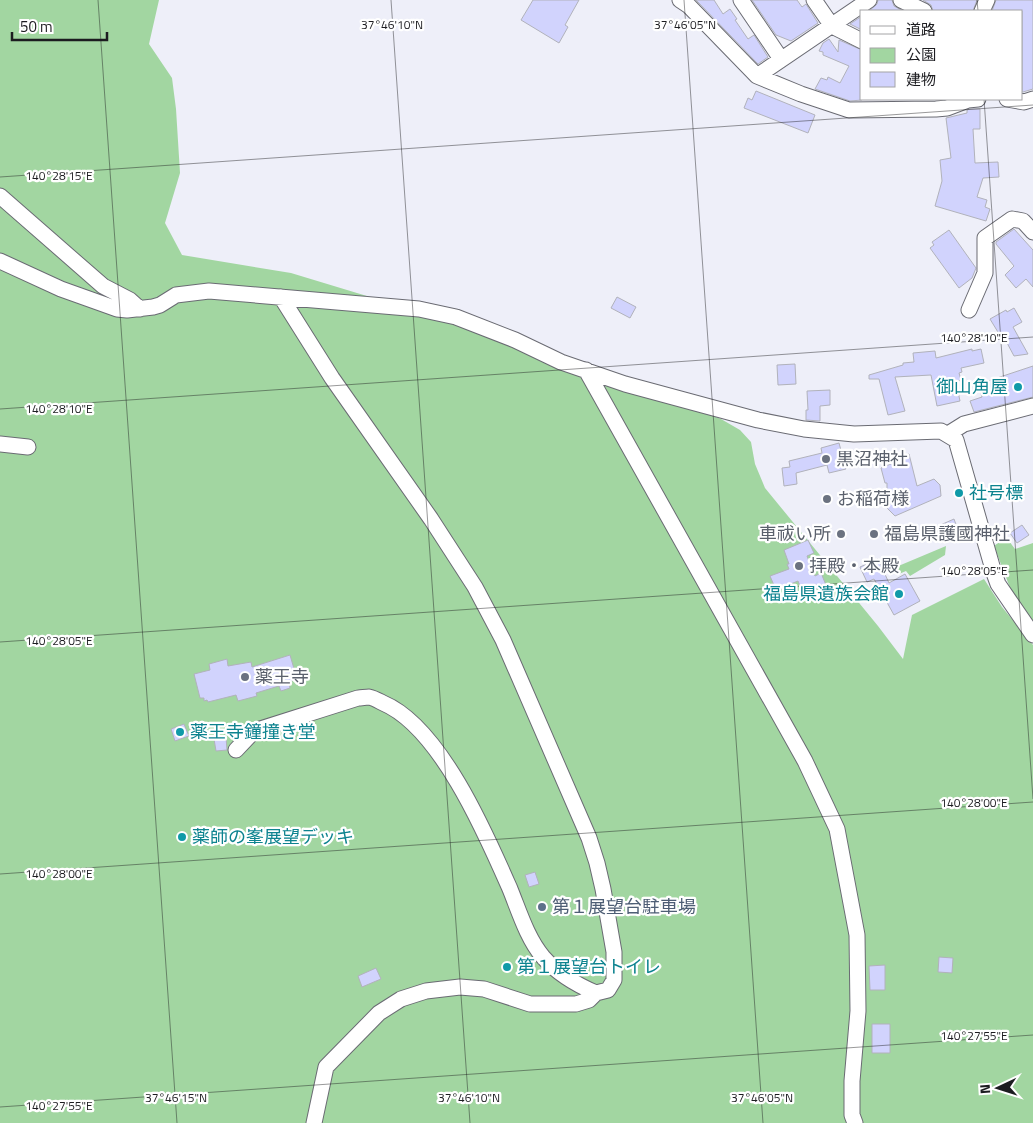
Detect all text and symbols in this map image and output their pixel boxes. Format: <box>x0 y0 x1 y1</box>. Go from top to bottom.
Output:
scale bar <box>12 10 108 42</box>
legend <box>860 10 1023 100</box>
text: 50 m <box>20 15 53 38</box>
text: 37°46'10"N <box>361 15 423 34</box>
text: 37°46'05"N <box>654 15 716 34</box>
text: 道路 <box>906 18 936 41</box>
text: 公園 <box>906 43 936 66</box>
text: 建物 <box>906 68 936 91</box>
text: 140°28'15"E <box>25 166 93 185</box>
text: 140°28'10"E <box>940 328 1008 347</box>
place label: 御山角屋 <box>936 373 1008 400</box>
marker: 御山角屋 <box>1012 381 1024 393</box>
text: 140°28'10"E <box>25 399 93 418</box>
place label: 黒沼神社 <box>836 445 908 472</box>
marker: 黒沼神社 <box>820 453 832 465</box>
place label: 社号標 <box>969 479 1023 506</box>
place label: お稲荷様 <box>837 485 909 512</box>
marker: 社号標 <box>953 487 965 499</box>
marker: お稲荷様 <box>821 493 833 505</box>
place label: 車祓い所 <box>759 520 831 547</box>
place label: 福島県護國神社 <box>884 520 1010 547</box>
marker: 車祓い所 <box>835 528 847 540</box>
marker: 福島県護國神社 <box>868 528 880 540</box>
place label: 拝殿・本殿 <box>809 552 899 579</box>
marker: 拝殿・本殿 <box>793 560 805 572</box>
text: 140°28'05"E <box>940 561 1008 580</box>
place label: 福島県遺族会館 <box>763 580 889 607</box>
marker: 福島県遺族会館 <box>893 588 905 600</box>
text: 140°28'05"E <box>25 631 93 650</box>
place label: 薬王寺 <box>255 663 309 690</box>
marker: 薬王寺 <box>239 671 251 683</box>
place label: 薬王寺鐘撞き堂 <box>190 718 316 745</box>
marker: 薬王寺鐘撞き堂 <box>174 726 186 738</box>
text: 140°28'00"E <box>940 793 1008 812</box>
place label: 薬師の峯展望デッキ <box>192 823 354 850</box>
marker: 薬師の峯展望デッキ <box>176 831 188 843</box>
text: 140°28'00"E <box>25 864 93 883</box>
place label: 第１展望台駐車場 <box>552 893 696 920</box>
marker: 第１展望台駐車場 <box>536 901 548 913</box>
place label: 第１展望台トイレ <box>517 953 661 980</box>
marker: 第１展望台トイレ <box>501 961 513 973</box>
text: 140°27'55"E <box>940 1026 1008 1045</box>
north arrow <box>973 1063 1023 1113</box>
text: N <box>974 1083 995 1095</box>
text: 37°46'15"N <box>145 1088 207 1107</box>
text: 37°46'10"N <box>438 1088 500 1107</box>
text: 37°46'05"N <box>731 1088 793 1107</box>
text: 140°27'55"E <box>25 1096 93 1115</box>

